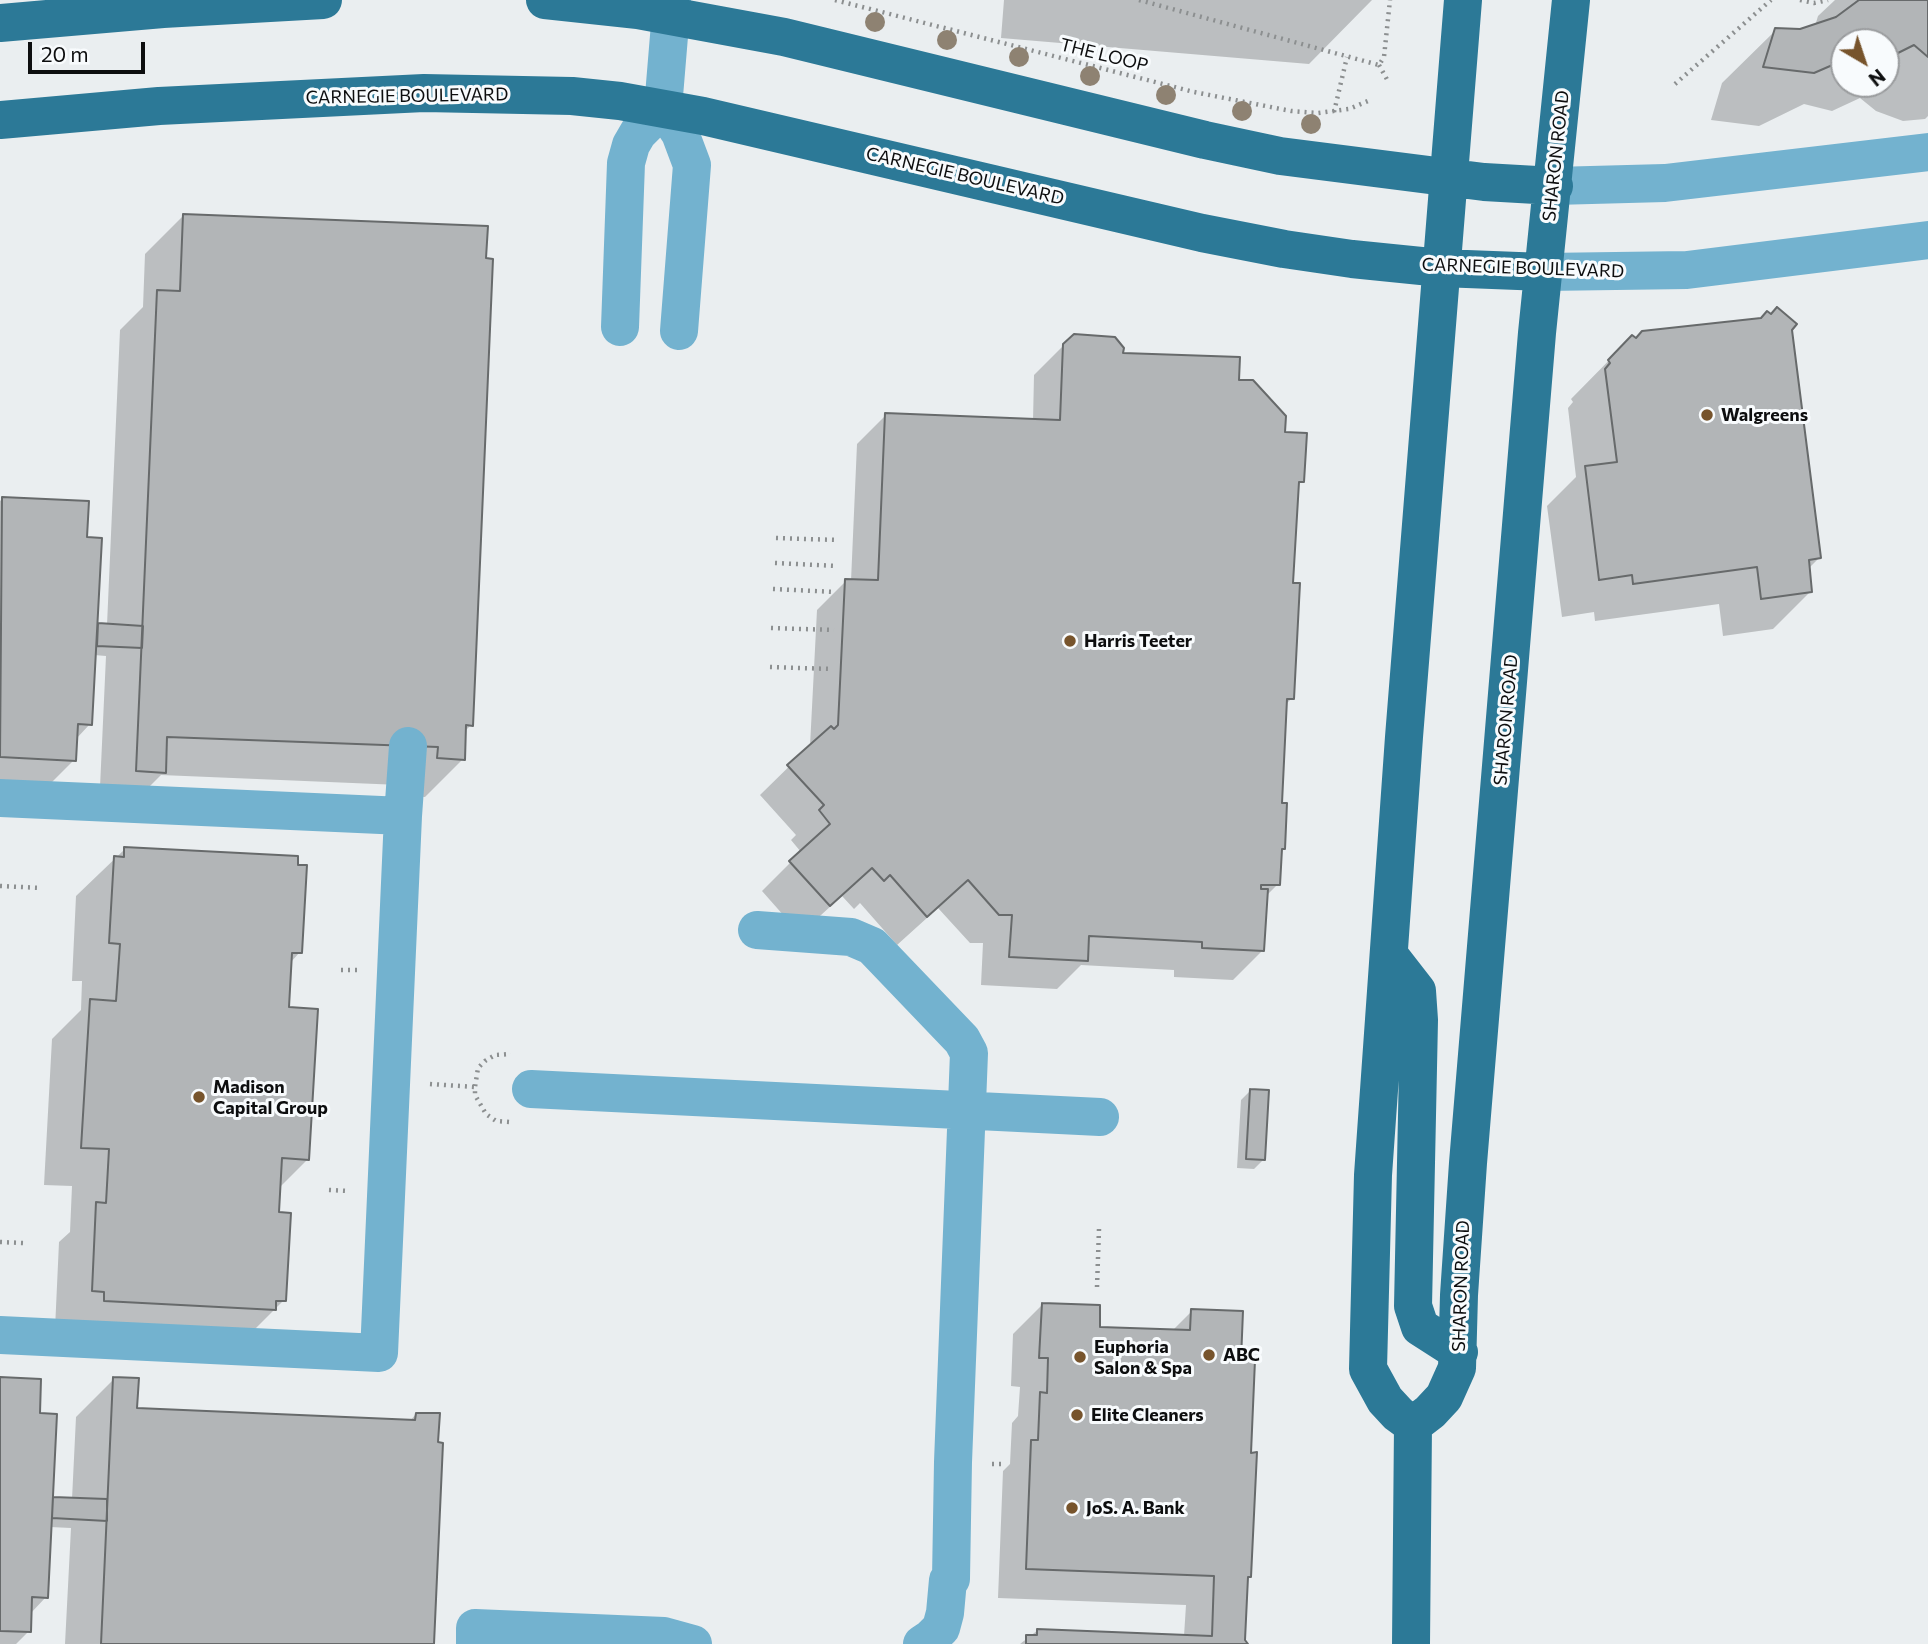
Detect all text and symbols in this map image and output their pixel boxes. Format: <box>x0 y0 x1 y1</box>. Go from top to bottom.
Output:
scale bar <box>32 28 149 72</box>
north arrow <box>1830 28 1900 98</box>
street label: THE LOOP <box>1058 34 1150 76</box>
text: 20 m <box>41 41 89 66</box>
text: N <box>1864 65 1890 92</box>
street label: CARNEGIE BOULEVARD <box>305 83 509 109</box>
street label: SHARON ROAD <box>1538 89 1574 223</box>
street label: CARNEGIE BOULEVARD <box>864 143 1066 209</box>
street label: CARNEGIE BOULEVARD <box>1421 254 1625 282</box>
place label: Walgreens <box>1721 404 1808 426</box>
marker: Walgreens <box>1699 407 1715 423</box>
place label: Harris Teeter <box>1084 630 1192 652</box>
marker: Harris Teeter <box>1062 633 1078 649</box>
street label: SHARON ROAD <box>1490 654 1522 786</box>
place label: Madison Capital Group <box>213 1076 328 1118</box>
marker: Madison Capital Group <box>191 1089 207 1105</box>
street label: SHARON ROAD <box>1448 1220 1474 1352</box>
place label: Euphoria Salon & Spa <box>1094 1336 1192 1378</box>
place label: ABC <box>1223 1344 1260 1366</box>
marker: ABC <box>1201 1347 1217 1363</box>
marker: Euphoria Salon & Spa <box>1072 1349 1088 1365</box>
place label: Elite Cleaners <box>1091 1404 1204 1426</box>
marker: Elite Cleaners <box>1069 1407 1085 1423</box>
place label: JoS. A. Bank <box>1086 1497 1185 1519</box>
marker: JoS. A. Bank <box>1064 1500 1080 1516</box>

